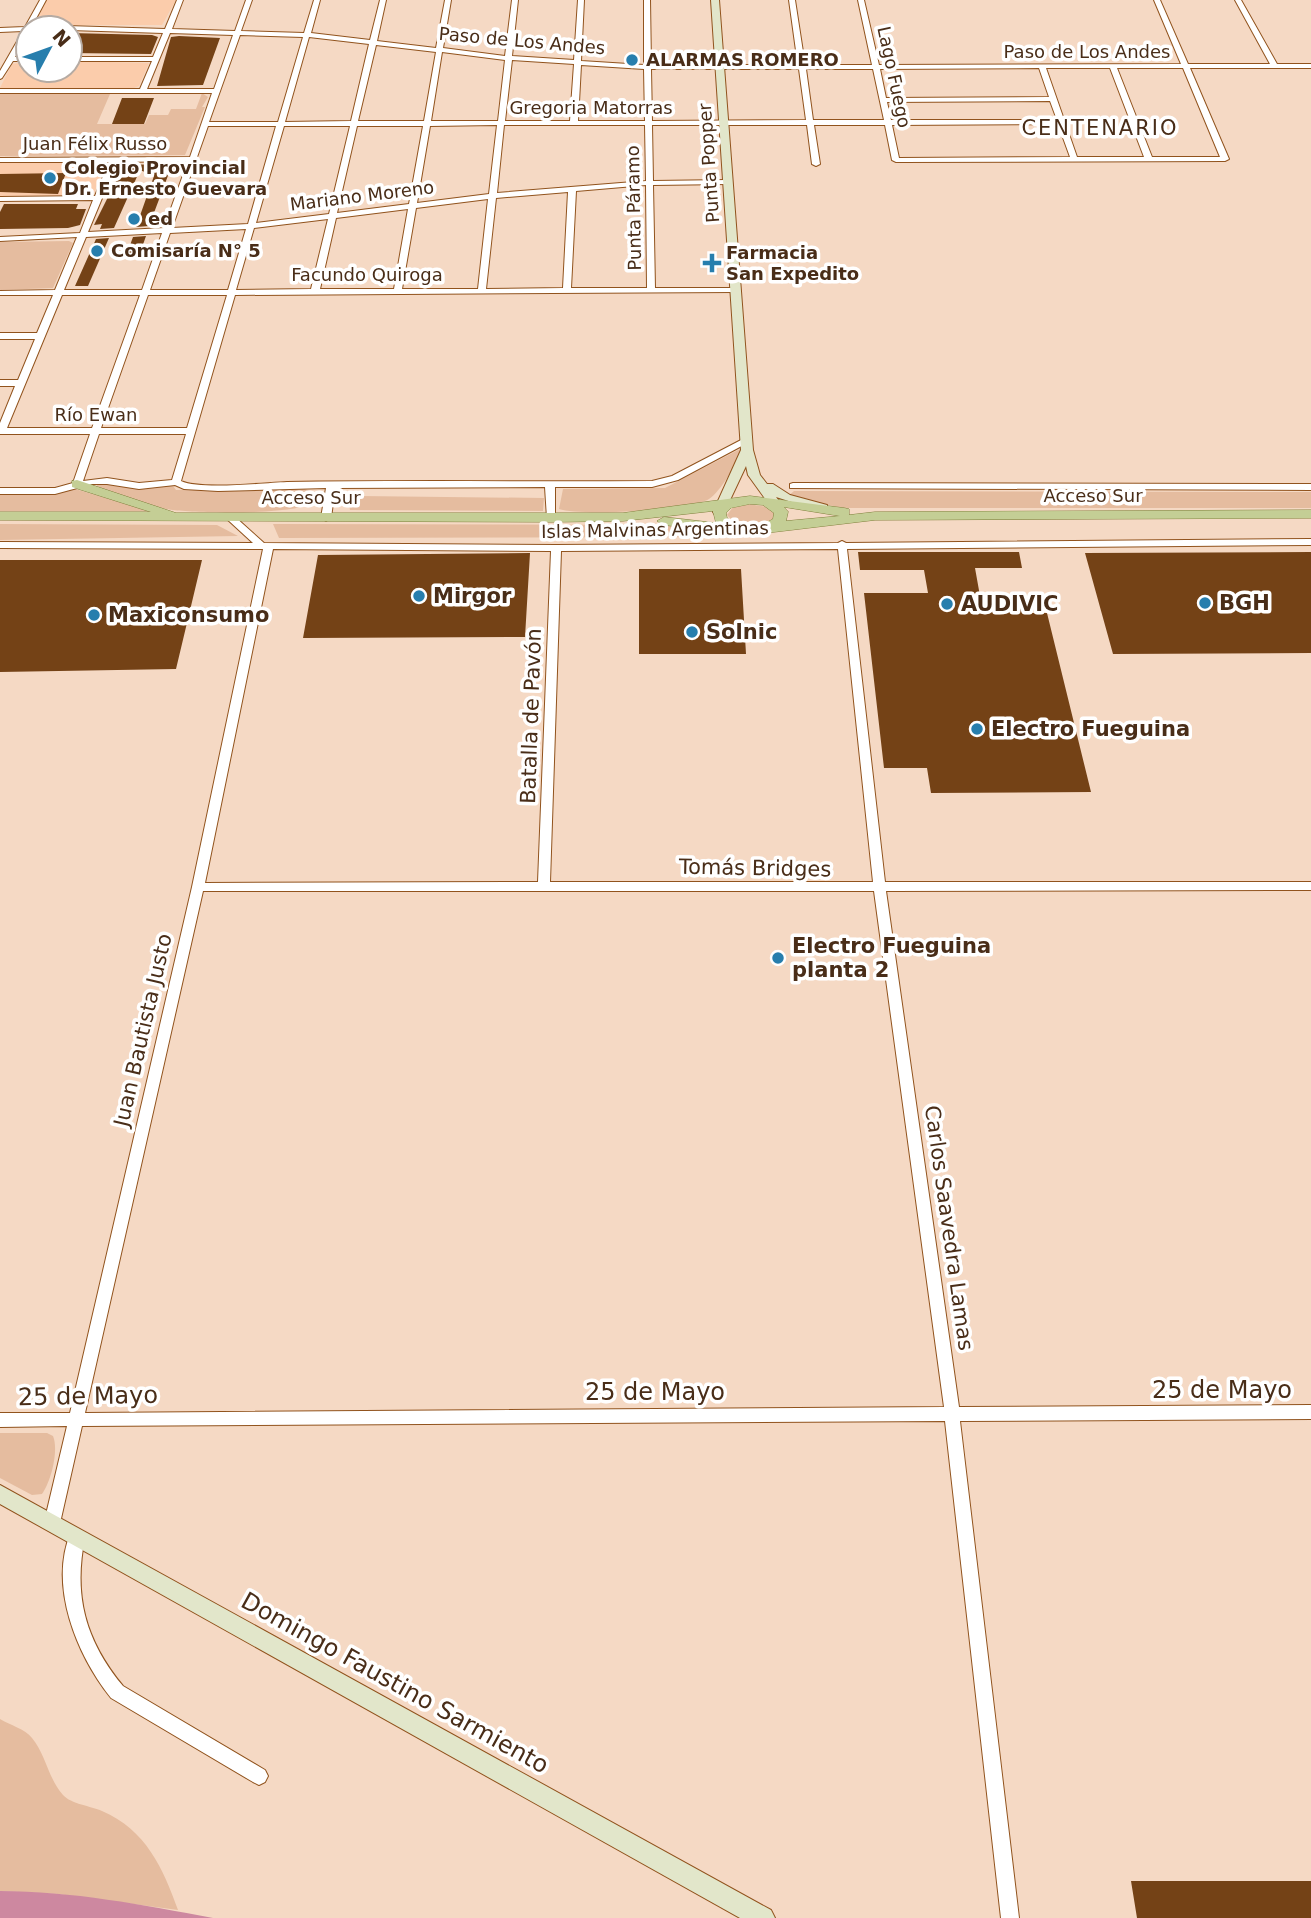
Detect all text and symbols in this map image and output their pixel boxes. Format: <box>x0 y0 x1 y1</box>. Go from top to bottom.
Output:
north arrow <box>14 14 84 84</box>
street label: Paso de Los Andes <box>438 23 606 58</box>
street label: Lago Fuego <box>873 24 916 130</box>
text: N <box>48 25 75 51</box>
street label: Paso de Los Andes <box>1004 41 1170 62</box>
place label: ALARMAS ROMERO <box>646 49 839 70</box>
marker: ALARMAS ROMERO <box>624 52 640 68</box>
street label: Gregoria Matorras <box>509 97 673 118</box>
street label: Punta Popper <box>694 102 723 223</box>
district label: CENTENARIO <box>1021 116 1179 140</box>
street label: Juan Félix Russo <box>22 133 167 154</box>
street label: Punta Páramo <box>622 145 645 271</box>
place label: Colegio Provincial Dr. Ernesto Guevara <box>64 157 267 199</box>
marker: Colegio Provincial Dr. Ernesto Guevara <box>42 170 58 186</box>
street label: Mariano Moreno <box>289 176 435 215</box>
place label: ed <box>148 208 173 229</box>
marker: ed <box>126 211 142 227</box>
place label: Comisaría N° 5 <box>111 240 261 261</box>
place label: Farmacia San Expedito <box>726 242 859 284</box>
marker: Comisaría N° 5 <box>89 243 105 259</box>
marker: Farmacia San Expedito <box>704 255 720 271</box>
street label: Facundo Quiroga <box>291 264 443 285</box>
street label: Río Ewan <box>55 404 137 425</box>
street label: Acceso Sur <box>1043 485 1143 506</box>
street label: Acceso Sur <box>261 487 361 508</box>
street label: Islas Malvinas Argentinas <box>541 517 769 542</box>
place label: Mirgor <box>433 584 512 608</box>
marker: Mirgor <box>411 588 427 604</box>
place label: BGH <box>1219 591 1270 615</box>
place label: AUDIVIC <box>961 592 1058 616</box>
marker: BGH <box>1197 595 1213 611</box>
marker: AUDIVIC <box>939 596 955 612</box>
place label: Maxiconsumo <box>108 603 269 627</box>
marker: Maxiconsumo <box>86 607 102 623</box>
place label: Solnic <box>706 620 777 644</box>
marker: Solnic <box>684 624 700 640</box>
street label: Batalla de Pavón <box>516 628 546 804</box>
place label: Electro Fueguina <box>991 717 1190 741</box>
marker: Electro Fueguina <box>969 721 985 737</box>
street label: Tomás Bridges <box>678 855 831 881</box>
street label: Juan Bautista Justo <box>109 931 177 1131</box>
place label: Electro Fueguina planta 2 <box>792 934 991 982</box>
marker: Electro Fueguina planta 2 <box>770 950 786 966</box>
street label: Carlos Saavedra Lamas <box>920 1104 978 1352</box>
street label: 25 de Mayo <box>1152 1376 1292 1404</box>
street label: 25 de Mayo <box>585 1378 725 1406</box>
street label: 25 de Mayo <box>18 1381 158 1411</box>
street label: Domingo Faustino Sarmiento <box>236 1587 554 1779</box>

